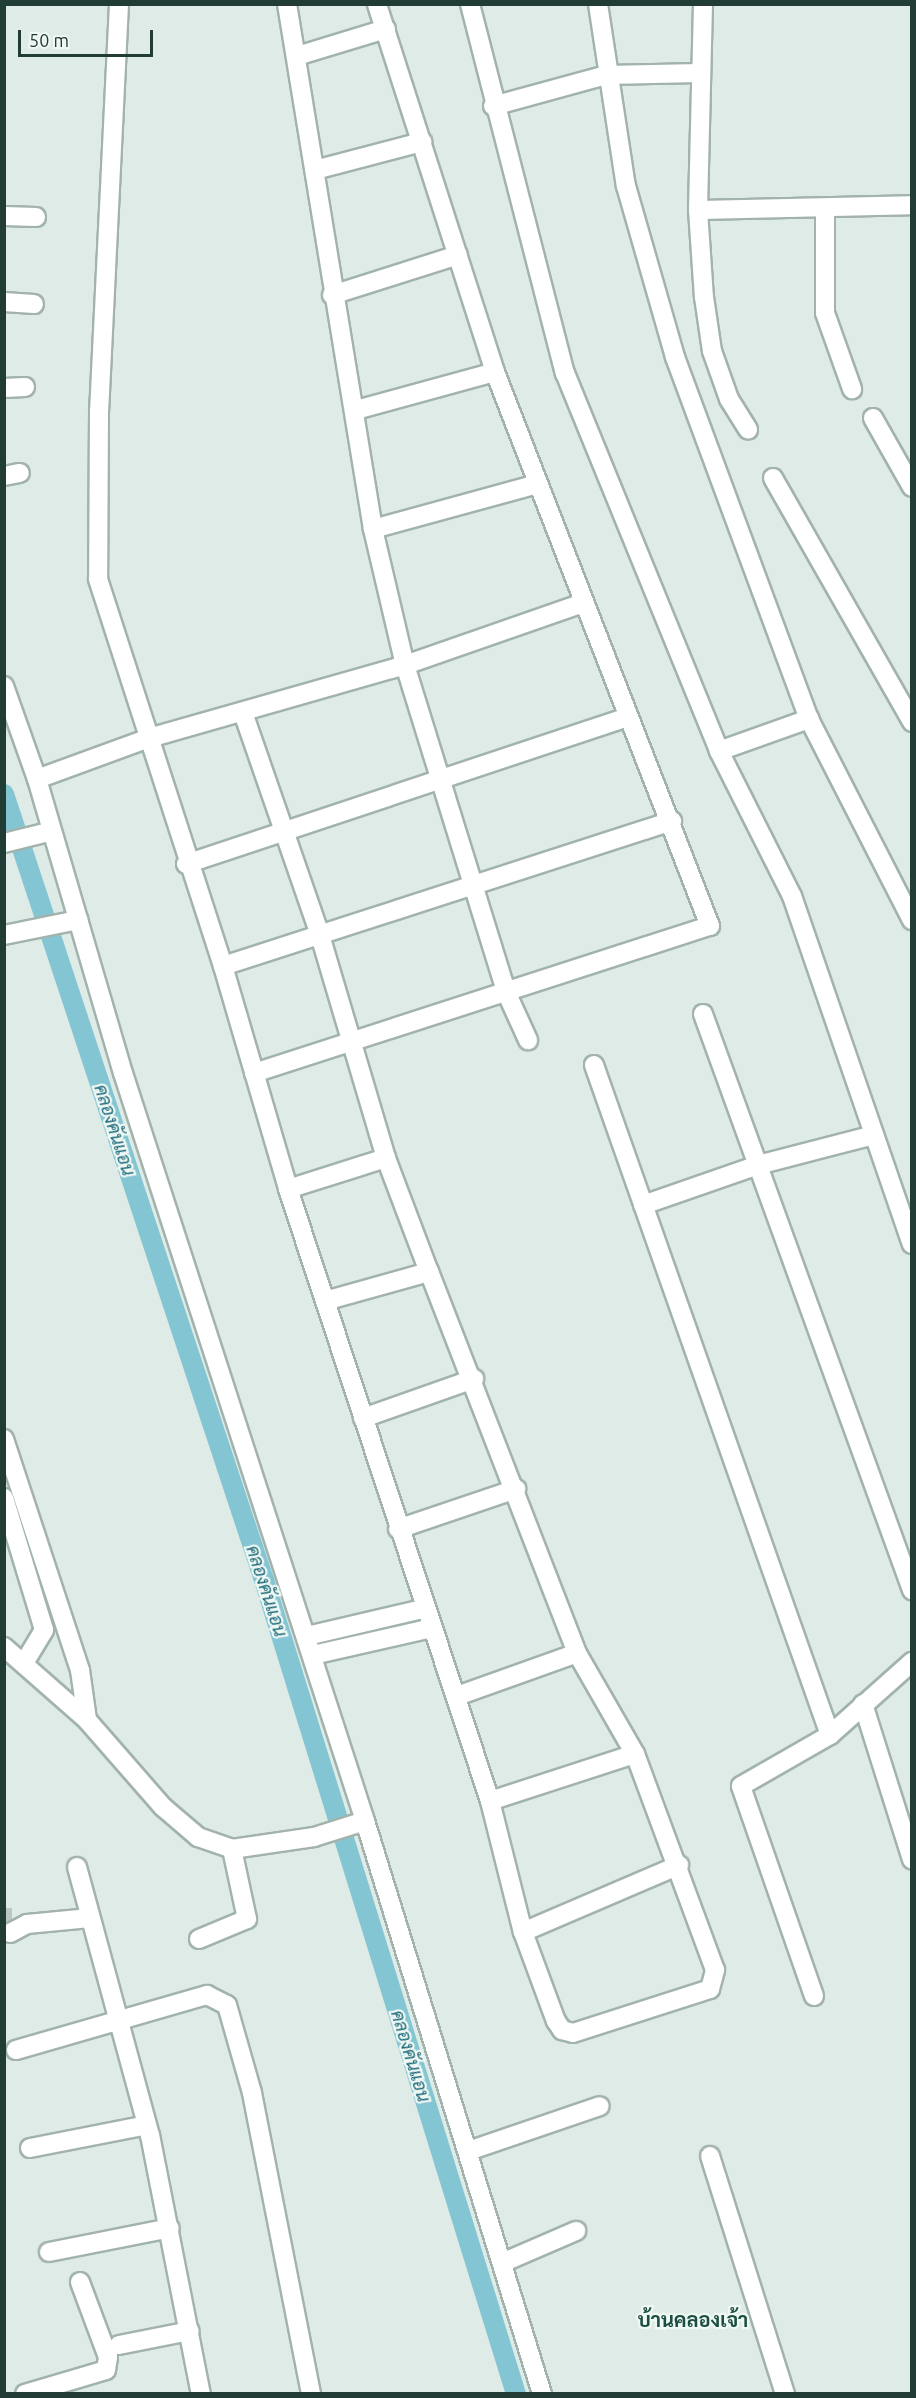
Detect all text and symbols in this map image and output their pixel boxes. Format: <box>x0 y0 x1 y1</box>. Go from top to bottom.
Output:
scale bar <box>21 18 156 56</box>
text: 50 m <box>29 30 69 50</box>
water label: คลองคันแอน <box>90 1082 140 1178</box>
water label: คลองคันแอน <box>242 1543 292 1639</box>
water label: คลองคันแอน <box>387 2008 435 2104</box>
district label: บ้านคลองเจ้า <box>638 2307 748 2331</box>

